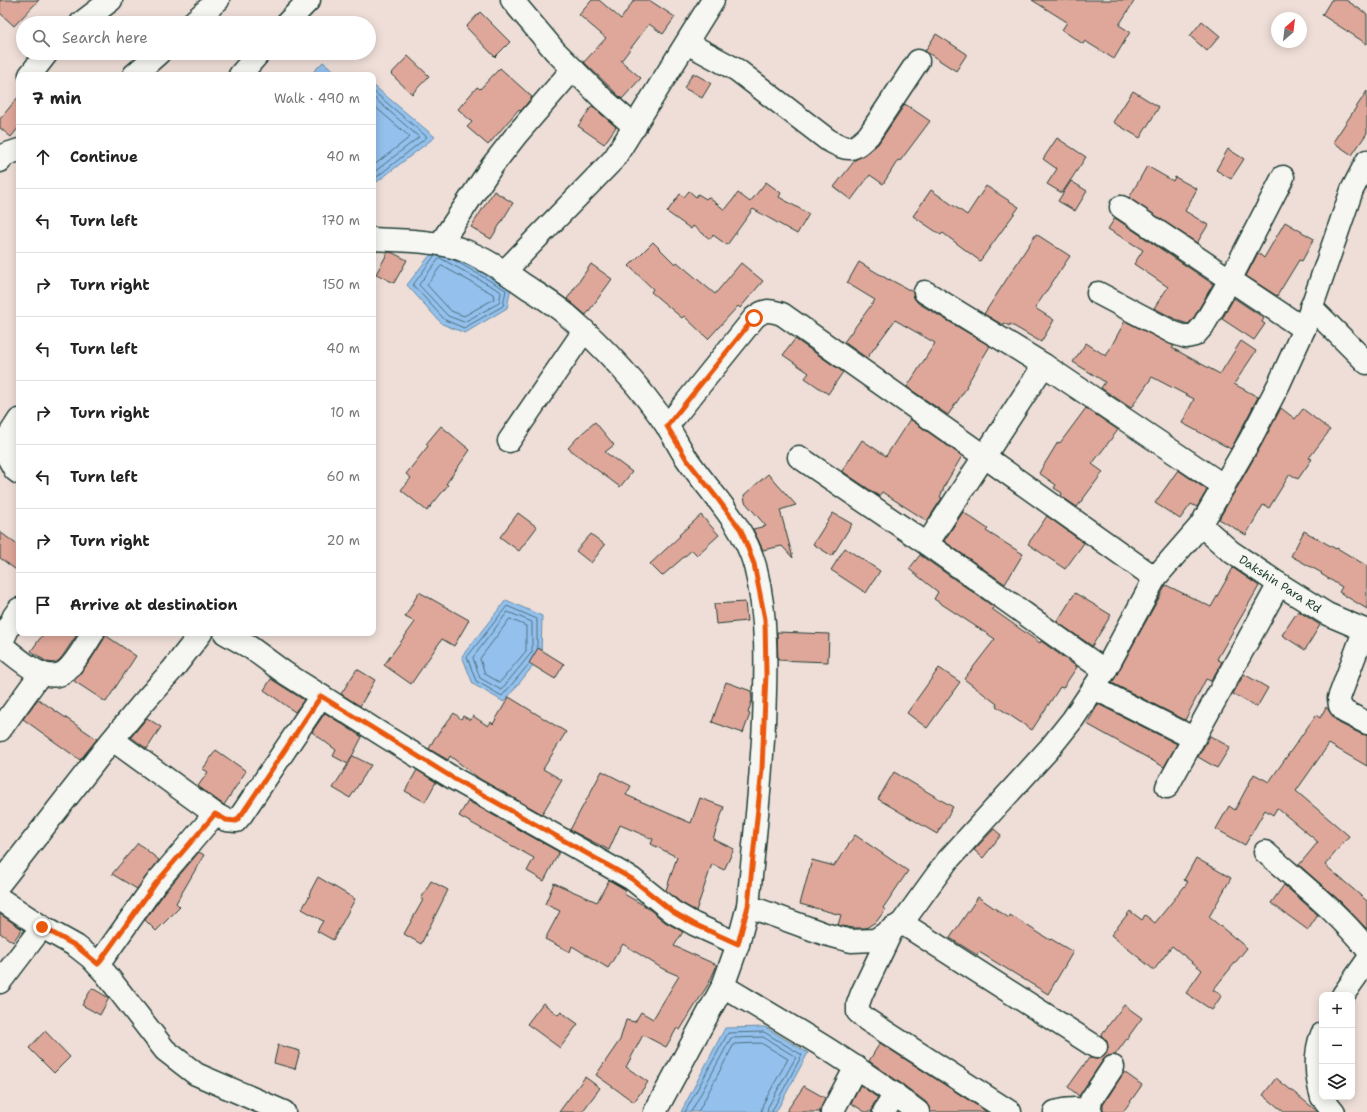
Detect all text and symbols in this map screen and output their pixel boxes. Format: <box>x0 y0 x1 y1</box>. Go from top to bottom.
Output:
north arrow <box>1271 12 1307 48</box>
search box <box>16 16 376 60</box>
icon: search <box>30 27 52 49</box>
text: Search here <box>62 28 148 48</box>
text: 7 min <box>32 87 82 109</box>
text: Walk · 490 m <box>274 90 360 107</box>
icon: ahead <box>32 146 54 168</box>
text: Continue <box>70 147 138 167</box>
text: 40 m <box>326 148 360 165</box>
icon: left <box>32 210 54 232</box>
text: Turn left <box>70 211 138 231</box>
text: 170 m <box>322 212 360 229</box>
icon: right <box>32 274 54 296</box>
text: Turn right <box>70 275 150 295</box>
text: 150 m <box>322 276 360 293</box>
route start <box>745 309 763 327</box>
icon: left <box>32 338 54 360</box>
text: Turn left <box>70 339 138 359</box>
text: 40 m <box>326 340 360 357</box>
icon: right <box>32 402 54 424</box>
text: Turn right <box>70 403 150 423</box>
text: 10 m <box>330 404 360 421</box>
icon: left <box>32 466 54 488</box>
text: Turn left <box>70 467 138 487</box>
text: 60 m <box>327 468 360 485</box>
icon: right <box>32 530 54 552</box>
text: Turn right <box>70 531 150 551</box>
text: 20 m <box>327 532 360 549</box>
street label: Dakshin Para Rd <box>1236 551 1325 617</box>
icon: arrive <box>32 594 54 616</box>
text: Arrive at destination <box>70 595 238 615</box>
route end <box>33 918 51 936</box>
map controls <box>1319 992 1355 1100</box>
button: + <box>1319 992 1355 1028</box>
button: − <box>1319 1028 1355 1064</box>
button: layers <box>1319 1064 1355 1100</box>

